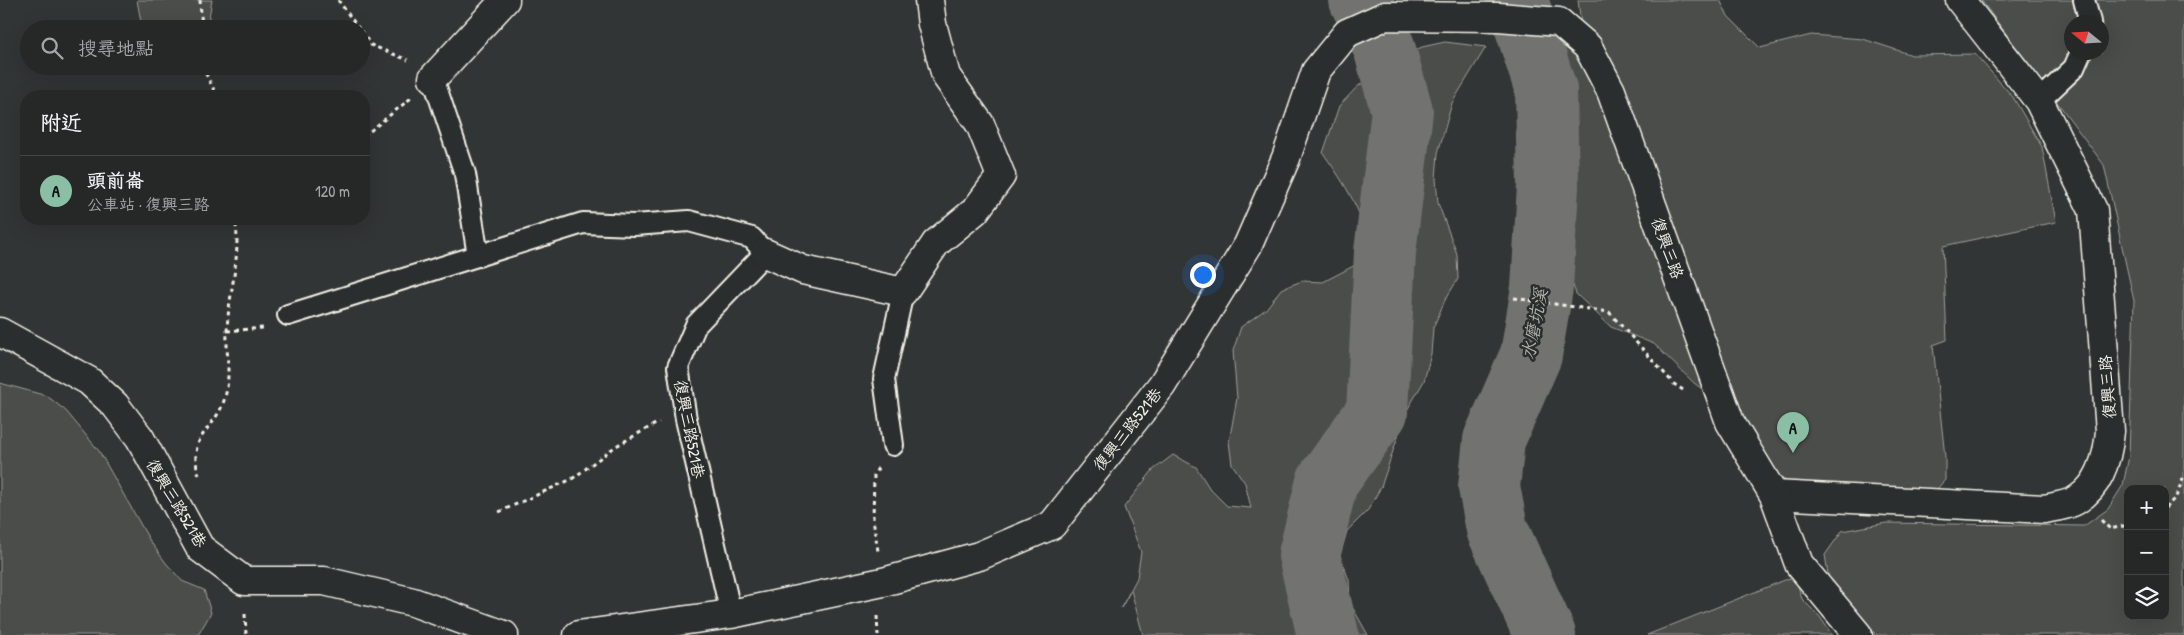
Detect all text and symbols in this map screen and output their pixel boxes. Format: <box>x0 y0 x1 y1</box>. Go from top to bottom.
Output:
north arrow <box>2064 15 2109 60</box>
search box <box>20 20 370 75</box>
icon: search <box>38 34 66 62</box>
text: 搜尋地點 <box>78 35 154 61</box>
text: 附近 <box>40 108 82 137</box>
text: 頭前崙 <box>87 167 144 193</box>
text: A <box>52 180 60 202</box>
text: 120 m <box>315 180 350 202</box>
text: 公車站 · 復興三路 <box>87 193 210 215</box>
street label: 復興三路 <box>1647 214 1689 282</box>
your location <box>1190 262 1216 288</box>
water label: 水磨坑溪 <box>1515 285 1553 362</box>
street label: 復興三路 <box>2094 354 2120 420</box>
street label: 復興三路521巷 <box>670 378 710 480</box>
street label: 復興三路521巷 <box>1088 383 1166 475</box>
pin: A <box>1777 412 1809 453</box>
street label: 復興三路521巷 <box>142 454 212 552</box>
map controls <box>2124 485 2169 620</box>
button: + <box>2124 485 2169 530</box>
button: − <box>2124 530 2169 575</box>
button: layers <box>2124 575 2169 620</box>

